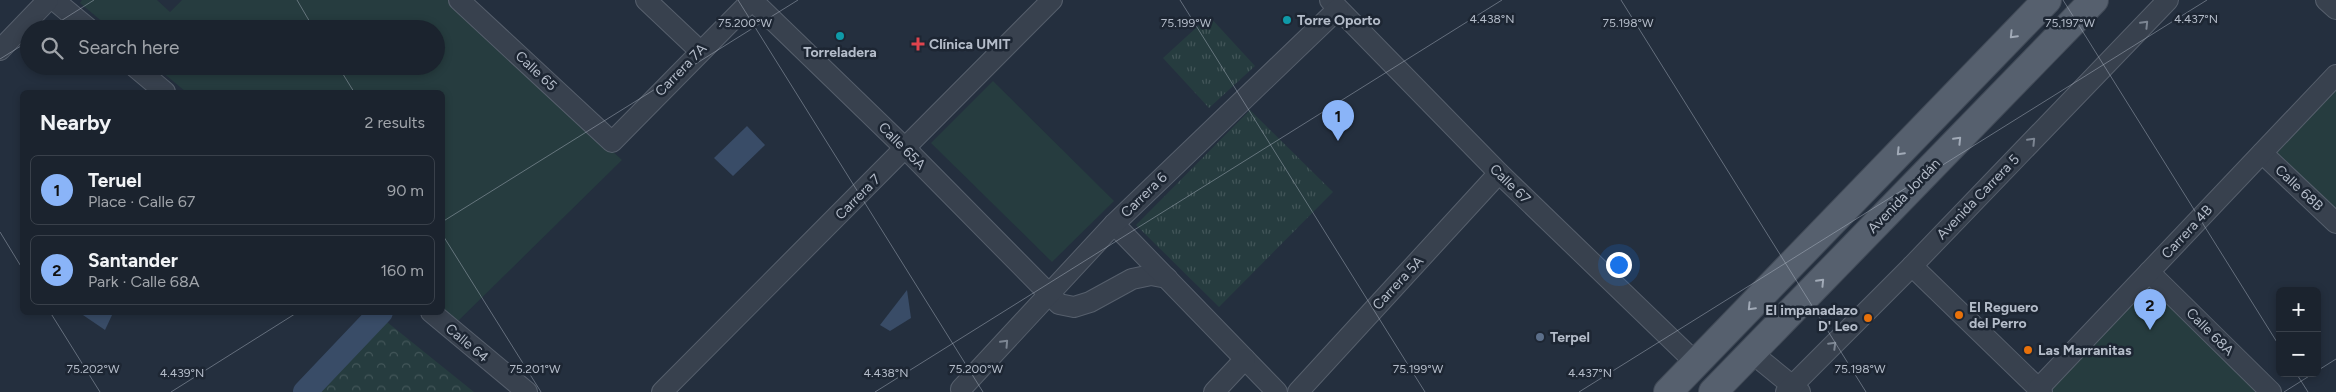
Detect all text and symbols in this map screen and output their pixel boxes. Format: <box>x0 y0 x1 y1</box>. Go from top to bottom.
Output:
place label: Torre Oporto <box>1297 12 1381 29</box>
text: 4.438°N <box>1469 12 1515 26</box>
text: 4.437°N <box>2174 12 2218 26</box>
marker: Torre Oporto <box>1281 14 1293 26</box>
text: 75.200°W <box>718 16 772 30</box>
text: 75.199°W <box>1161 16 1212 30</box>
text: 75.198°W <box>1603 16 1654 30</box>
text: 75.197°W <box>2045 16 2095 30</box>
search box <box>20 20 445 75</box>
one-way arrow <box>2139 21 2148 30</box>
one-way arrow <box>2010 29 2019 38</box>
marker: Torreladera <box>834 30 846 42</box>
icon: search <box>38 34 66 62</box>
text: Search here <box>78 36 180 59</box>
place label: Clínica UMIT <box>929 36 1010 53</box>
marker: Clínica UMIT <box>911 37 925 51</box>
street label: Carrera 7A <box>652 40 711 100</box>
place label: Torreladera <box>803 44 877 61</box>
street label: Calle 65 <box>512 48 560 94</box>
pin: 1 <box>1322 100 1354 141</box>
text: Nearby <box>40 110 111 135</box>
text: 2 results <box>365 113 425 132</box>
street label: Calle 65A <box>875 119 930 174</box>
one-way arrow <box>1952 137 1961 146</box>
one-way arrow <box>2026 138 2035 147</box>
one-way arrow <box>1897 146 1906 155</box>
street label: Avenida Carrera 5 <box>1933 151 2023 243</box>
street label: Avenida Jordán <box>1864 155 1944 237</box>
street label: Calle 67 <box>1486 161 1534 208</box>
street label: Calle 68B <box>2271 161 2327 215</box>
text: Teruel <box>88 169 142 192</box>
street label: Carrera 6 <box>1117 169 1171 221</box>
street label: Carrera 7 <box>832 170 885 223</box>
text: 1 <box>54 181 60 200</box>
text: 90 m <box>387 181 424 200</box>
text: Place · Calle 67 <box>88 192 195 211</box>
street label: Carrera 4B <box>2158 202 2216 262</box>
text: Santander <box>88 249 178 272</box>
street label: Carrera 5A <box>1369 252 1427 313</box>
your location <box>1606 252 1632 278</box>
text: 2 <box>52 261 62 280</box>
text: 160 m <box>381 261 424 280</box>
text: Park · Calle 68A <box>88 272 200 291</box>
one-way arrow <box>1815 279 1824 288</box>
map controls <box>2276 287 2321 377</box>
button: + <box>2276 287 2321 332</box>
pin: 2 <box>2134 289 2166 330</box>
place label: El Reguero del Perro <box>1969 299 2038 332</box>
one-way arrow <box>1748 301 1757 310</box>
place label: El impanadazo D' Leo <box>1765 302 1858 335</box>
street label: Calle 68A <box>2183 305 2238 360</box>
marker: El Reguero del Perro <box>1953 309 1965 321</box>
marker: El impanadazo D' Leo <box>1862 312 1874 324</box>
street label: Calle 64 <box>442 320 492 366</box>
place label: Terpel <box>1550 329 1590 346</box>
marker: Terpel <box>1534 331 1546 343</box>
button: − <box>2276 332 2321 377</box>
one-way arrow <box>999 339 1008 348</box>
one-way arrow <box>1827 342 1836 351</box>
place label: Las Marranitas <box>2038 342 2132 359</box>
marker: Las Marranitas <box>2022 344 2034 356</box>
text: 75.202°W <box>67 362 120 376</box>
text: 75.201°W <box>509 362 561 376</box>
text: 75.200°W <box>949 362 1003 376</box>
text: 75.199°W <box>1393 362 1444 376</box>
text: 75.198°W <box>1835 362 1886 376</box>
text: 4.439°N <box>160 366 204 380</box>
text: 4.438°N <box>863 366 909 380</box>
text: 4.437°N <box>1568 366 1612 380</box>

